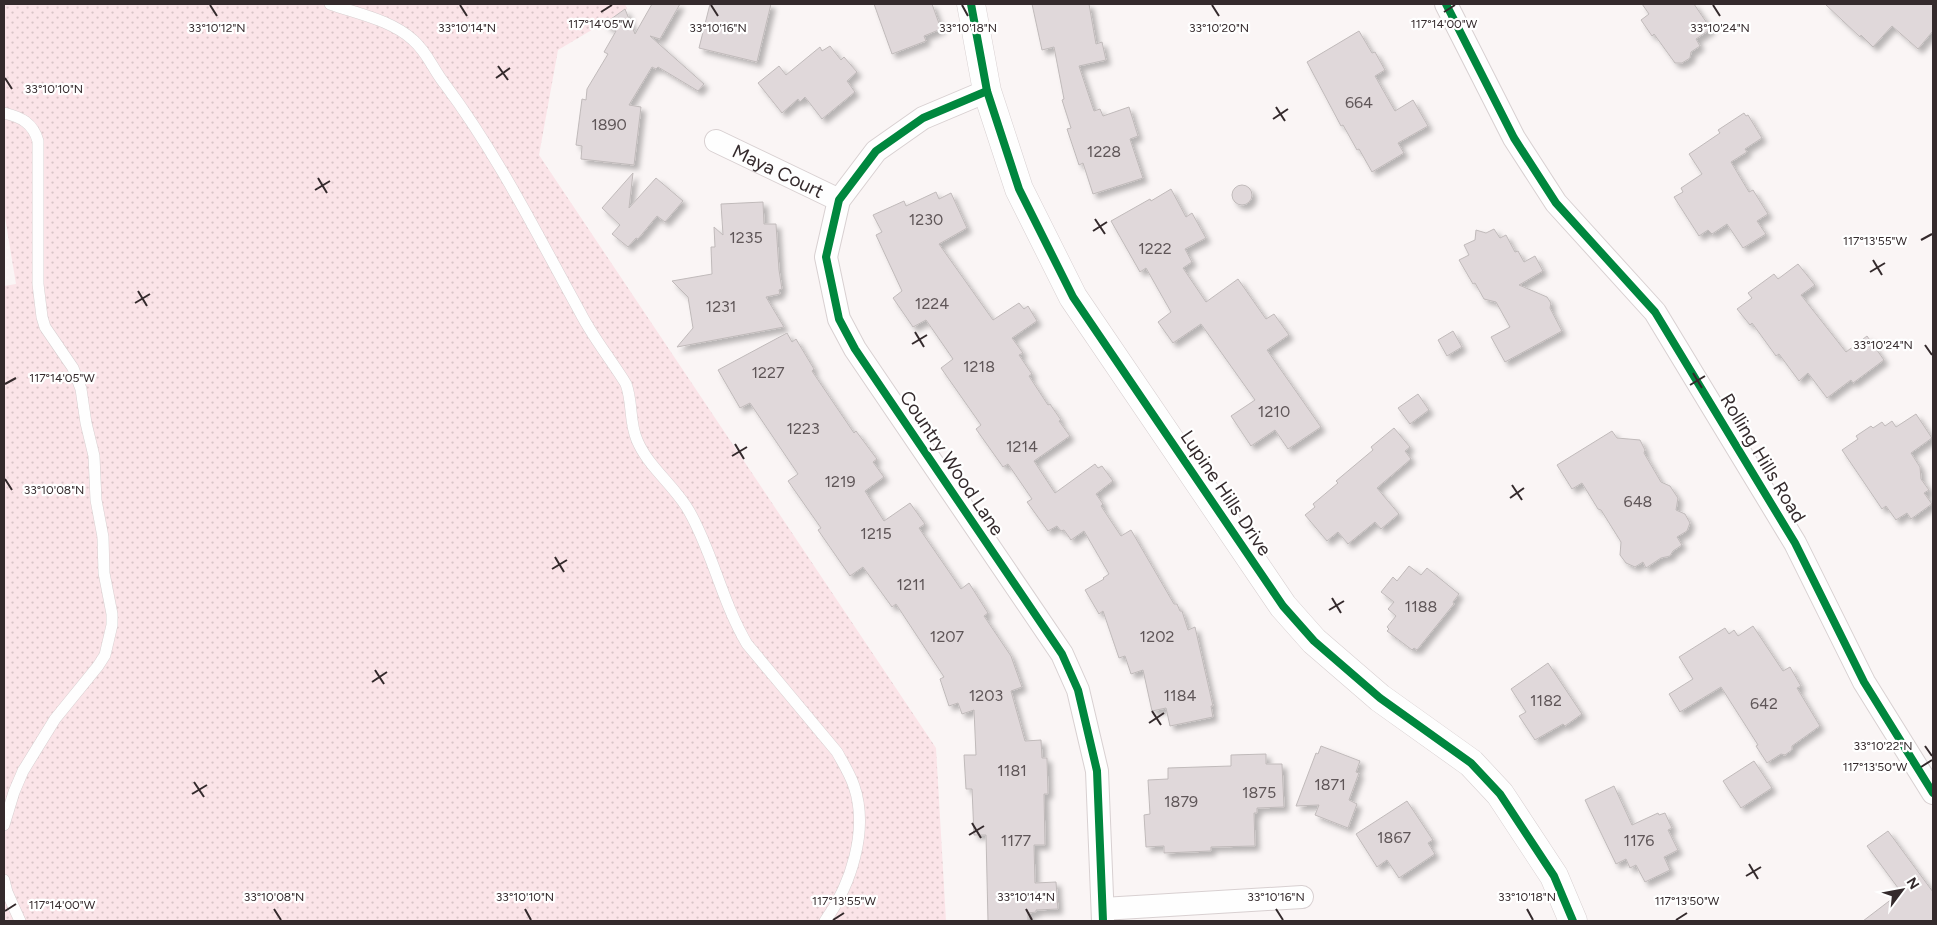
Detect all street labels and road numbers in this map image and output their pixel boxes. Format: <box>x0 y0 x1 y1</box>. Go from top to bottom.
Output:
street label: Maya Court <box>729 139 828 203</box>
street label: Country Wood Lane <box>895 386 1009 540</box>
street label: Rolling Hills Road <box>1715 389 1811 527</box>
street label: Lupine Hills Drive <box>1176 426 1276 560</box>

